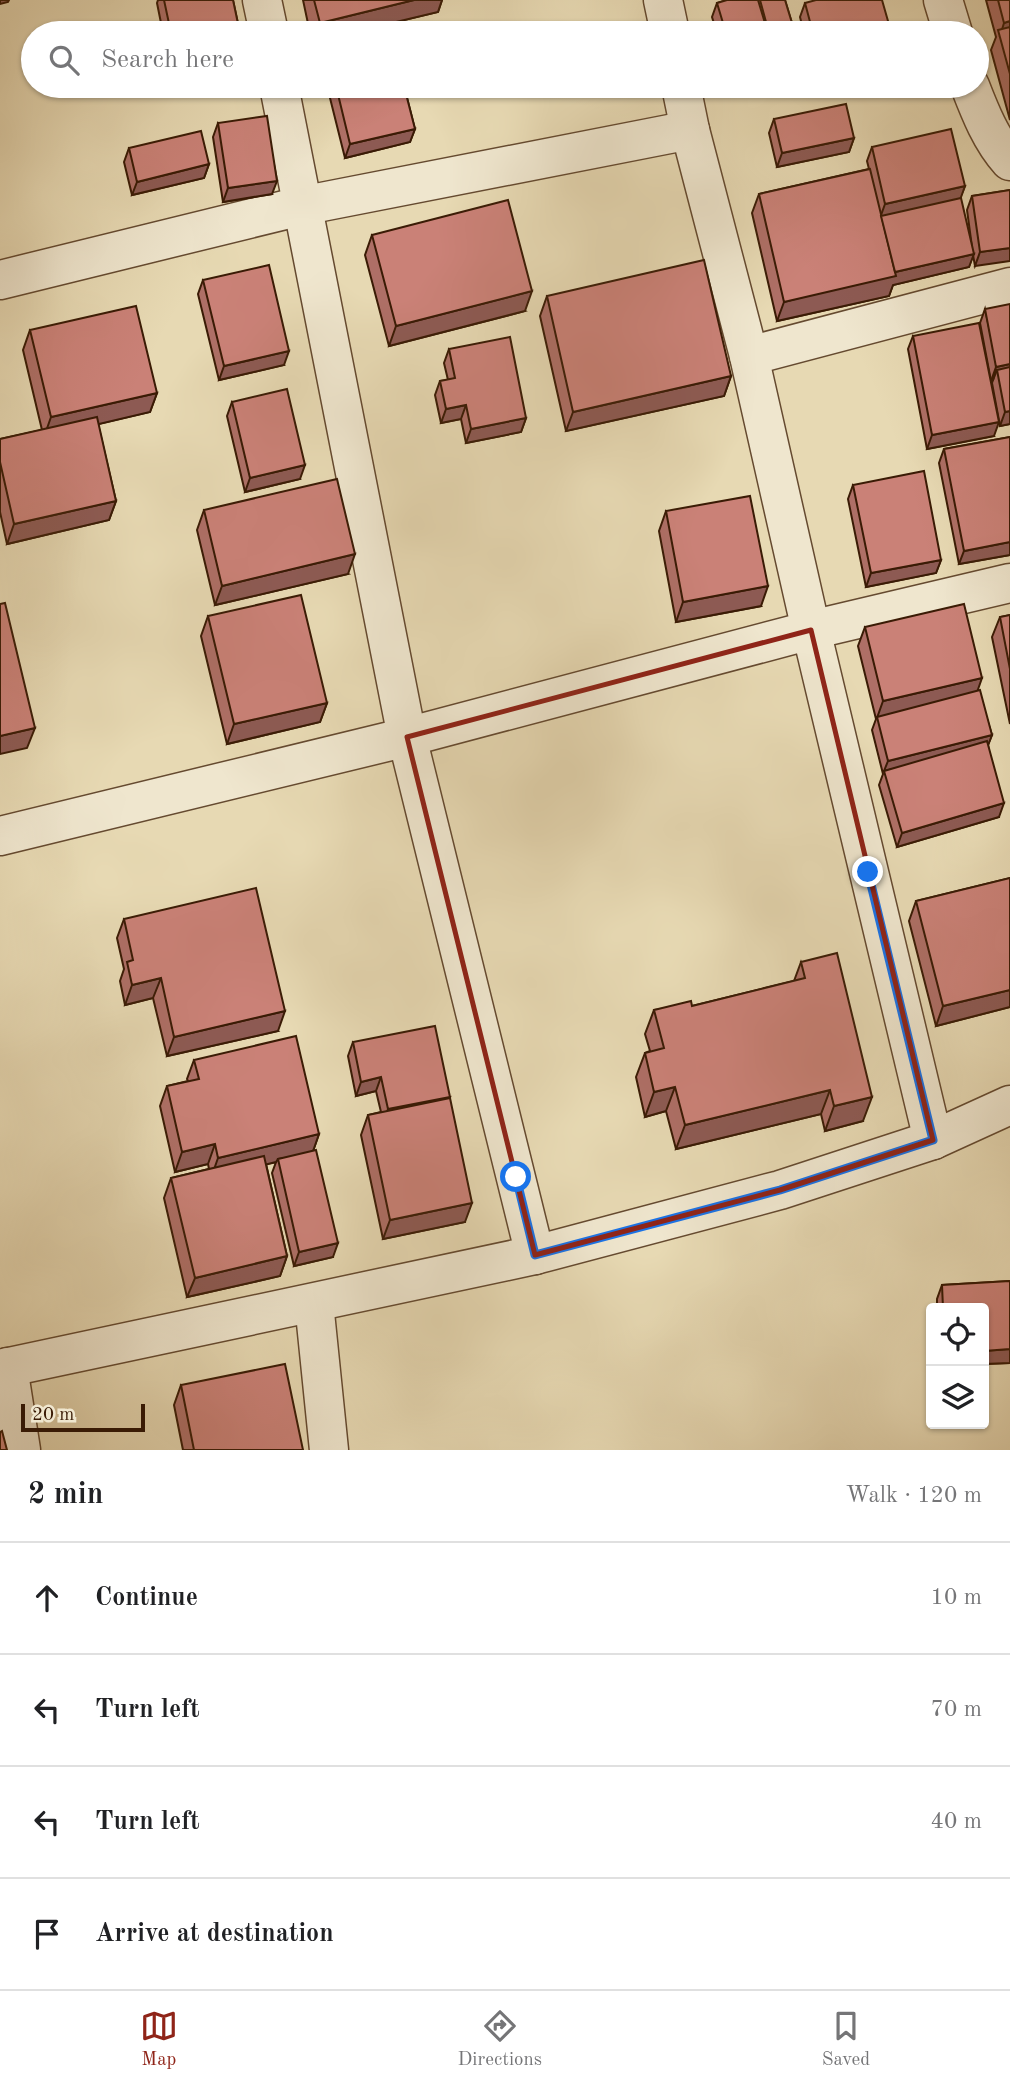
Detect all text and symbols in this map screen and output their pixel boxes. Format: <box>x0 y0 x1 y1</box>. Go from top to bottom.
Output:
search box <box>21 21 989 98</box>
icon: search <box>45 41 83 79</box>
text: Search here <box>101 47 234 73</box>
route end <box>852 856 883 887</box>
route start <box>500 1161 531 1192</box>
map controls <box>926 1303 989 1429</box>
button: locate <box>926 1303 989 1366</box>
button: layers <box>926 1366 989 1429</box>
scale bar <box>21 1401 145 1433</box>
text: 20 m <box>32 1406 74 1425</box>
text: 2 min <box>28 1480 103 1510</box>
text: Walk · 120 m <box>846 1484 982 1507</box>
icon: ahead <box>28 1579 66 1617</box>
text: Continue <box>95 1585 198 1611</box>
text: 10 m <box>931 1586 982 1609</box>
icon: left <box>28 1691 66 1729</box>
text: Turn left <box>95 1697 200 1723</box>
text: 70 m <box>931 1698 982 1721</box>
icon: left <box>28 1803 66 1841</box>
text: Turn left <box>95 1809 200 1835</box>
text: 40 m <box>931 1810 982 1833</box>
icon: arrive <box>28 1915 66 1953</box>
text: Arrive at destination <box>95 1921 334 1947</box>
tab: Map <box>140 2007 178 2072</box>
tab: Directions <box>458 2007 542 2072</box>
tab: Saved <box>822 2007 870 2072</box>

